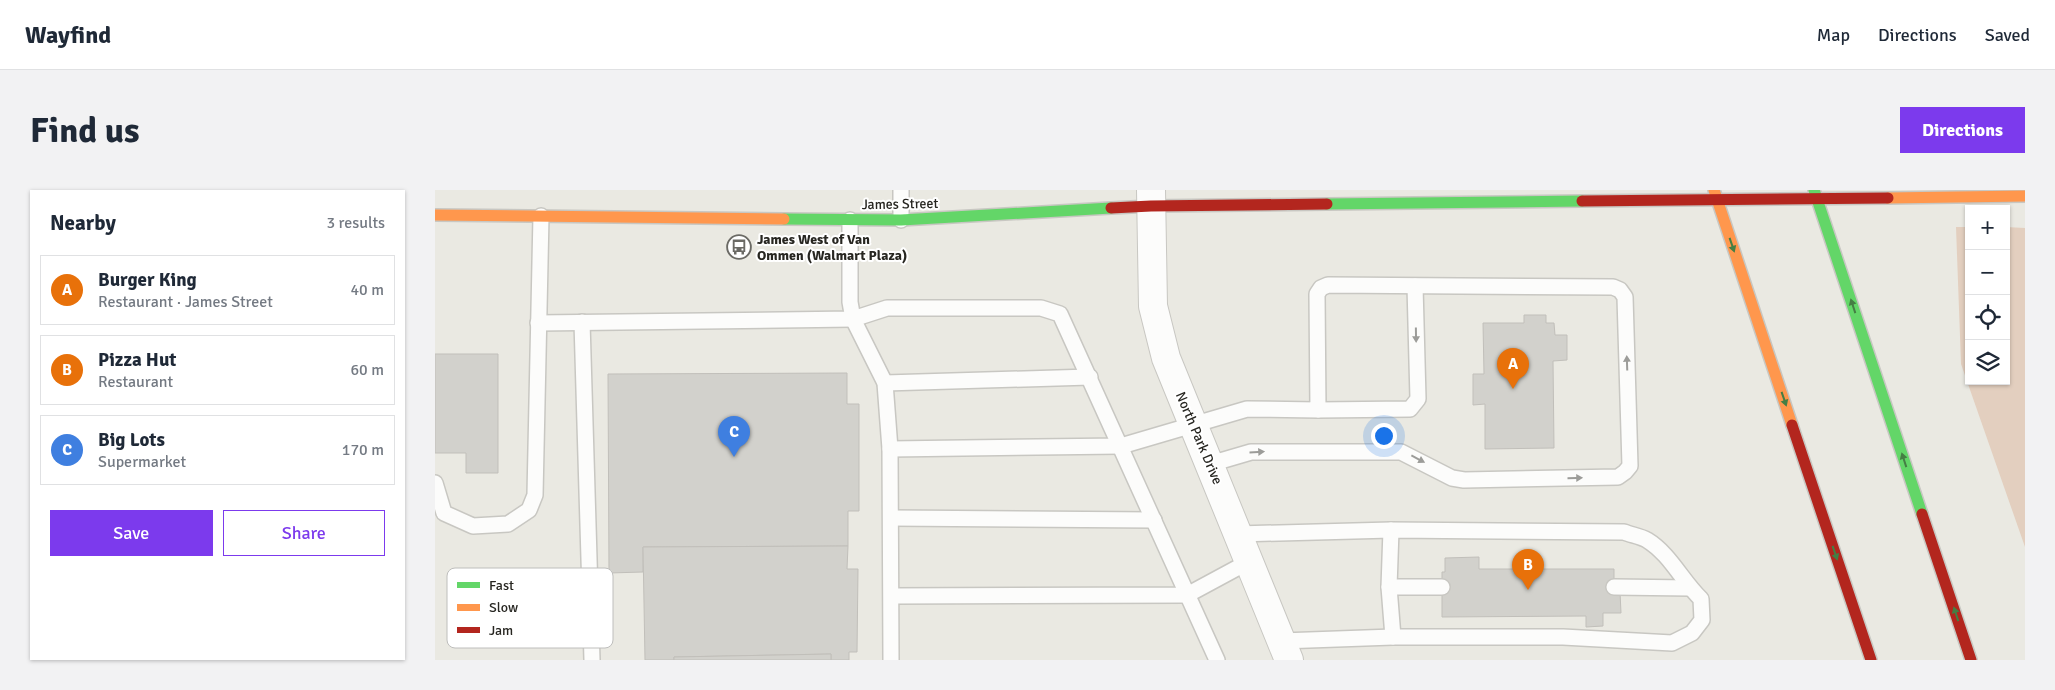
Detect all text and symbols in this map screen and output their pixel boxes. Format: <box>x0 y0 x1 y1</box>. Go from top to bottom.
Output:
text: Wayfind <box>25 20 111 50</box>
text: Map <box>1817 24 1850 46</box>
text: Directions <box>1878 24 1957 46</box>
text: Saved <box>1985 24 2030 46</box>
button: Directions <box>1900 107 2025 153</box>
text: Find us <box>30 109 140 152</box>
street label: James Street <box>861 195 939 213</box>
map controls <box>1965 205 2010 385</box>
button: + <box>1965 205 2010 250</box>
text: Nearby <box>50 210 116 236</box>
text: 3 results <box>326 213 385 233</box>
place label: James West of Van Ommen (Walmart Plaza) <box>757 231 907 264</box>
bus stop icon: James West of Van Ommen (Walmart Plaza) <box>726 234 752 260</box>
one-way arrow <box>1729 238 1736 253</box>
button: − <box>1965 250 2010 295</box>
text: Burger King <box>98 268 197 292</box>
text: A <box>62 280 72 300</box>
text: 40 m <box>350 280 384 300</box>
text: Restaurant · James Street <box>98 292 273 312</box>
button: locate <box>1965 295 2010 340</box>
one-way arrow <box>1848 298 1856 313</box>
one-way arrow <box>1412 327 1420 343</box>
button: layers <box>1965 340 2010 385</box>
text: Pizza Hut <box>98 348 176 372</box>
pin: A <box>1497 348 1529 389</box>
one-way arrow <box>1623 355 1631 371</box>
text: B <box>62 360 72 380</box>
text: 60 m <box>350 360 384 380</box>
text: Restaurant <box>98 372 173 392</box>
street label: North Park Drive <box>1172 389 1226 487</box>
one-way arrow <box>1781 392 1788 407</box>
pin: C <box>718 416 750 457</box>
your location <box>1371 423 1397 449</box>
text: Big Lots <box>98 428 165 452</box>
text: C <box>62 440 72 460</box>
text: 170 m <box>342 440 384 460</box>
one-way arrow <box>1249 448 1265 456</box>
text: Supermarket <box>98 452 186 472</box>
one-way arrow <box>1900 452 1907 467</box>
one-way arrow <box>1410 455 1425 463</box>
one-way arrow <box>1567 474 1583 482</box>
button: Save <box>50 510 213 556</box>
button: Share <box>223 510 385 556</box>
one-way arrow <box>1832 546 1840 561</box>
pin: B <box>1512 549 1544 590</box>
legend <box>447 568 613 648</box>
text: Fast <box>489 577 514 594</box>
text: Slow <box>489 599 518 616</box>
one-way arrow <box>1951 606 1959 621</box>
text: Jam <box>489 622 513 639</box>

